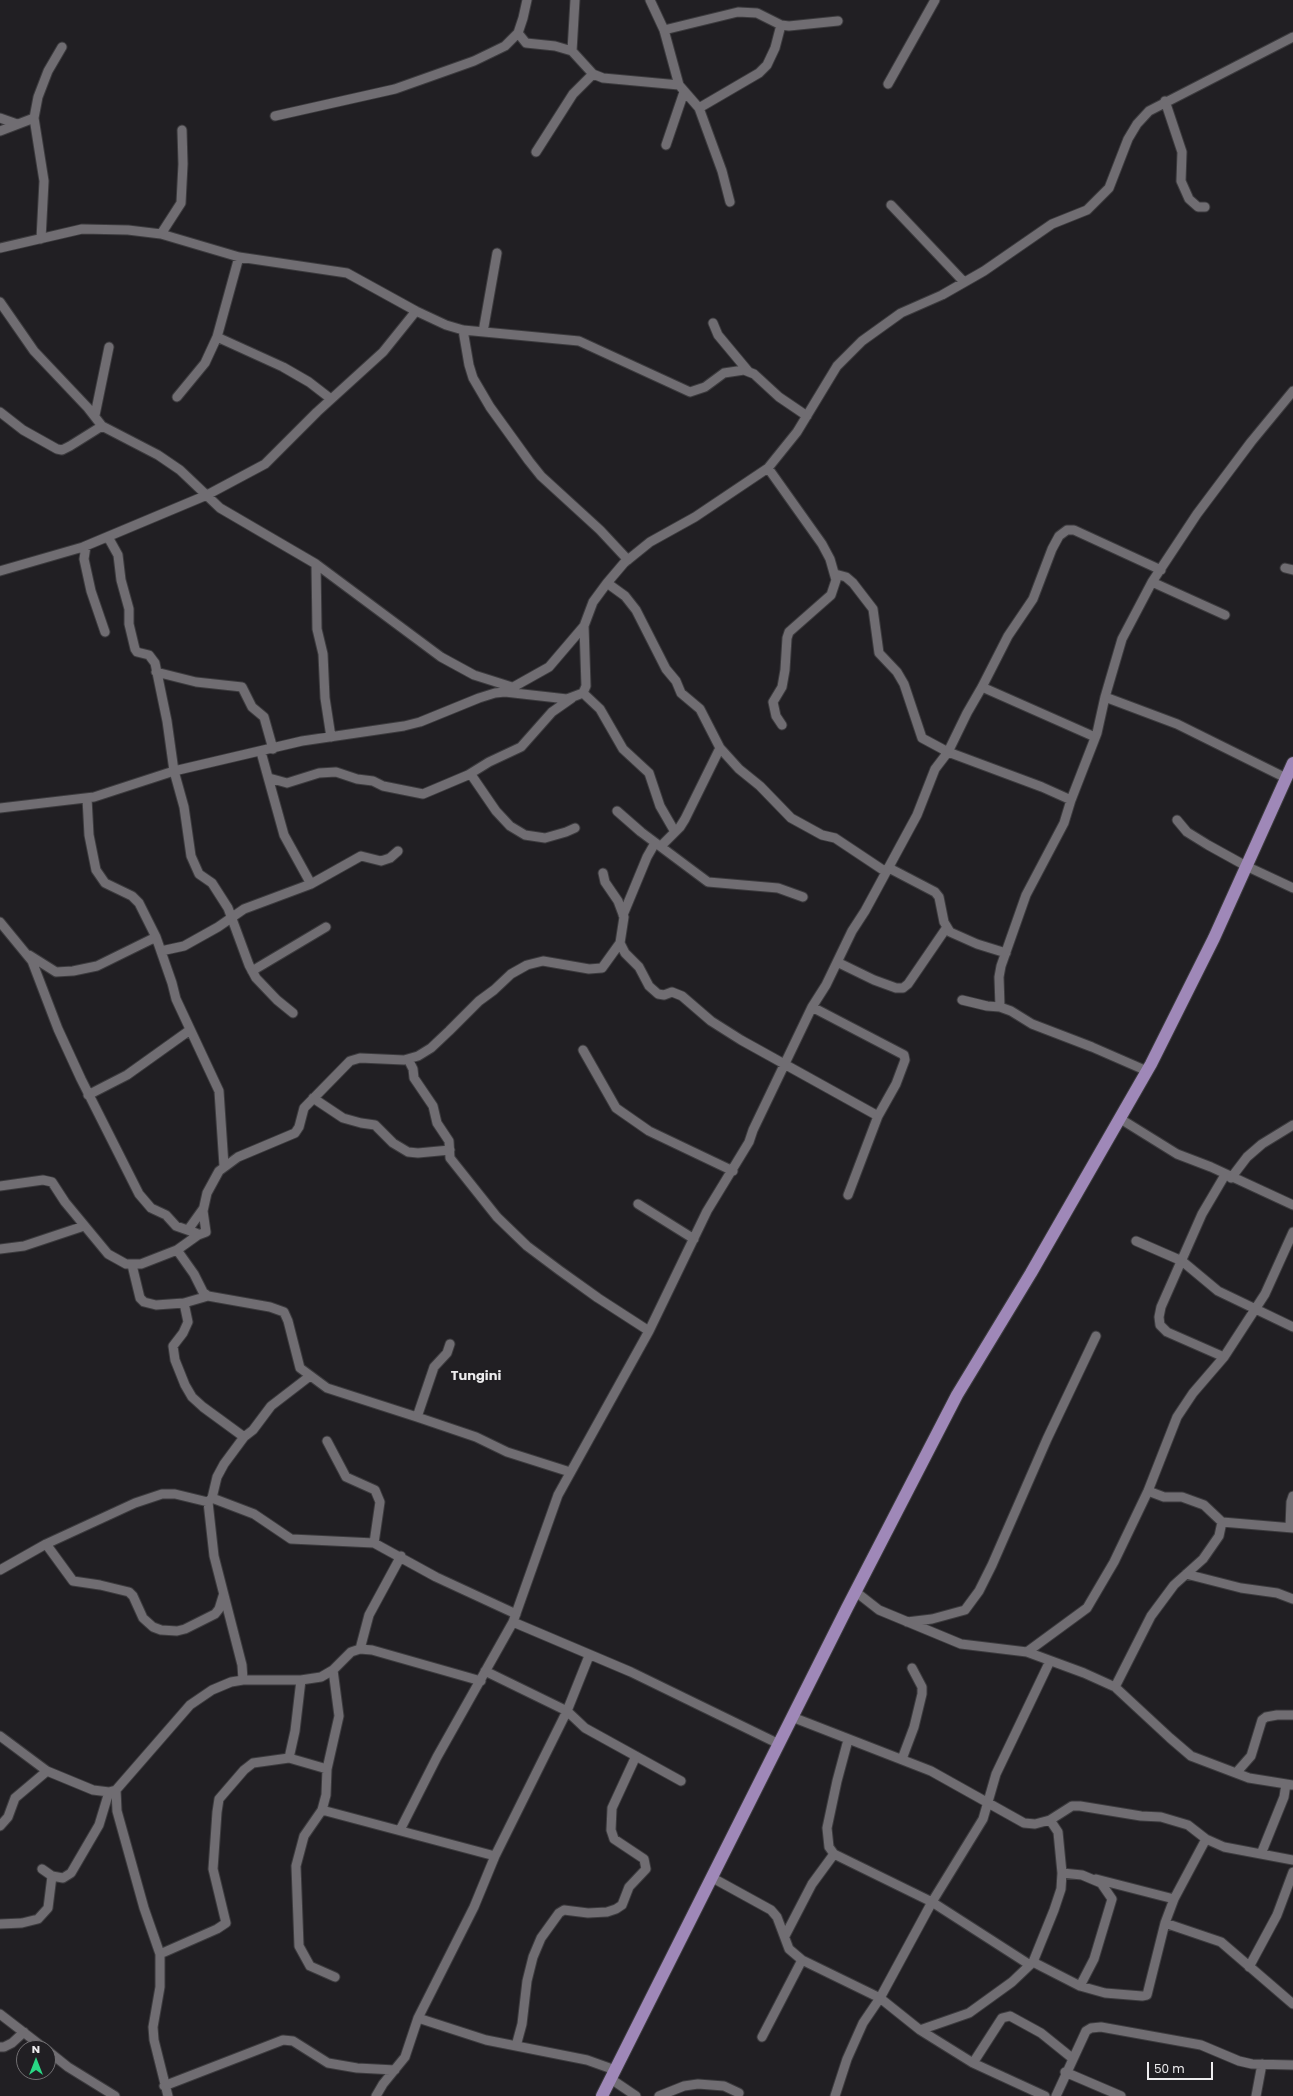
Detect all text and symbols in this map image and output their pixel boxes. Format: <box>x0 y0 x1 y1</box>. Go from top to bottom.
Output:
district label: Tungini <box>451 1369 501 1385</box>
north arrow <box>16 2040 56 2080</box>
text: N <box>32 2041 40 2057</box>
scale bar <box>1149 2054 1215 2080</box>
text: 50 m <box>1154 2060 1185 2077</box>

